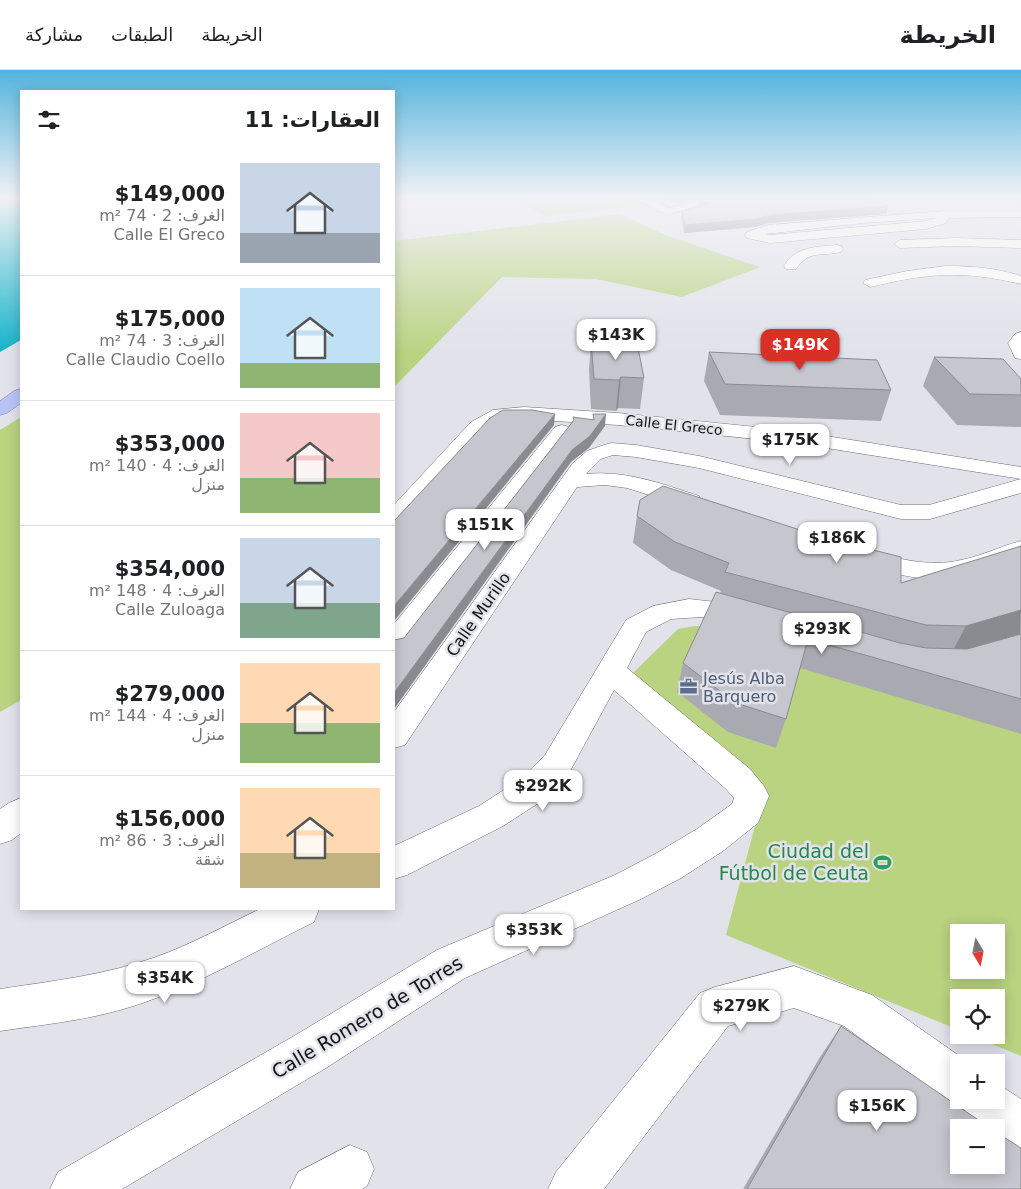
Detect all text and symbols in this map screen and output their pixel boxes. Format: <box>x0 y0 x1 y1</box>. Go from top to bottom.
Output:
text: الخريطة <box>900 21 996 49</box>
text: مشاركة <box>25 24 83 45</box>
text: الطبقات <box>111 24 173 45</box>
text: الخريطة <box>201 24 263 45</box>
icon: filters <box>35 106 63 134</box>
text: العقارات: 11 <box>245 108 380 132</box>
text: $149,000 <box>115 182 225 206</box>
icon: home <box>280 183 340 243</box>
text: الغرف: 2 · 74 m² <box>99 206 225 225</box>
text: Calle El Greco <box>114 225 225 244</box>
text: $175,000 <box>115 307 225 331</box>
icon: home <box>280 308 340 368</box>
pin: $143K <box>581 318 651 361</box>
text: $143K <box>588 325 644 344</box>
pin: $149K <box>765 328 835 371</box>
text: الغرف: 3 · 74 m² <box>99 331 225 350</box>
text: $149K <box>772 335 828 354</box>
text: Calle Claudio Coello <box>66 350 225 369</box>
street label: Calle El Greco <box>625 412 723 438</box>
pin: $175K <box>755 424 825 466</box>
text: $175K <box>762 430 818 449</box>
text: $353,000 <box>115 432 225 456</box>
icon: home <box>280 433 340 493</box>
text: الغرف: 4 · 140 m² <box>89 456 225 475</box>
text: منزل <box>191 475 225 494</box>
pin: $151K <box>450 508 520 551</box>
text: $151K <box>457 515 513 534</box>
pin: $186K <box>802 522 872 564</box>
text: $186K <box>809 528 865 547</box>
text: $354,000 <box>115 557 225 581</box>
icon: home <box>280 558 340 618</box>
street label: Calle Murillo <box>442 569 514 660</box>
text: الغرف: 4 · 148 m² <box>89 581 225 600</box>
text: Calle Zuloaga <box>115 600 225 619</box>
pin: $293K <box>787 612 857 655</box>
text: $293K <box>794 619 850 638</box>
place label: Jesús Alba Barquero <box>702 669 785 706</box>
office icon: Jesús Alba Barquero <box>679 677 699 697</box>
text: $279,000 <box>115 682 225 706</box>
icon: home <box>280 683 340 743</box>
text: الغرف: 4 · 144 m² <box>89 706 225 725</box>
text: منزل <box>191 725 225 744</box>
pin: $292K <box>508 770 578 812</box>
text: $292K <box>515 776 571 795</box>
text: $156,000 <box>115 807 225 831</box>
icon: home <box>280 808 340 868</box>
text: الغرف: 3 · 86 m² <box>99 831 225 850</box>
place label: Ciudad del Fútbol de Ceuta <box>719 840 869 884</box>
text: شقة <box>195 850 225 869</box>
sports icon: Ciudad del Fútbol de Ceuta <box>873 852 893 872</box>
pin: $353K <box>499 914 569 956</box>
text: $353K <box>506 920 562 939</box>
north arrow <box>950 924 1005 979</box>
map controls <box>950 924 1005 1174</box>
street label: Calle Romero de Torres <box>268 951 466 1083</box>
pin: $354K <box>130 962 200 1004</box>
text: $354K <box>137 968 193 987</box>
button: locate <box>950 989 1005 1044</box>
pin: $279K <box>706 990 776 1032</box>
text: $279K <box>713 996 769 1015</box>
button: + <box>950 1054 1005 1109</box>
pin: $156K <box>842 1090 912 1132</box>
text: $156K <box>849 1096 905 1115</box>
button: − <box>950 1119 1005 1174</box>

